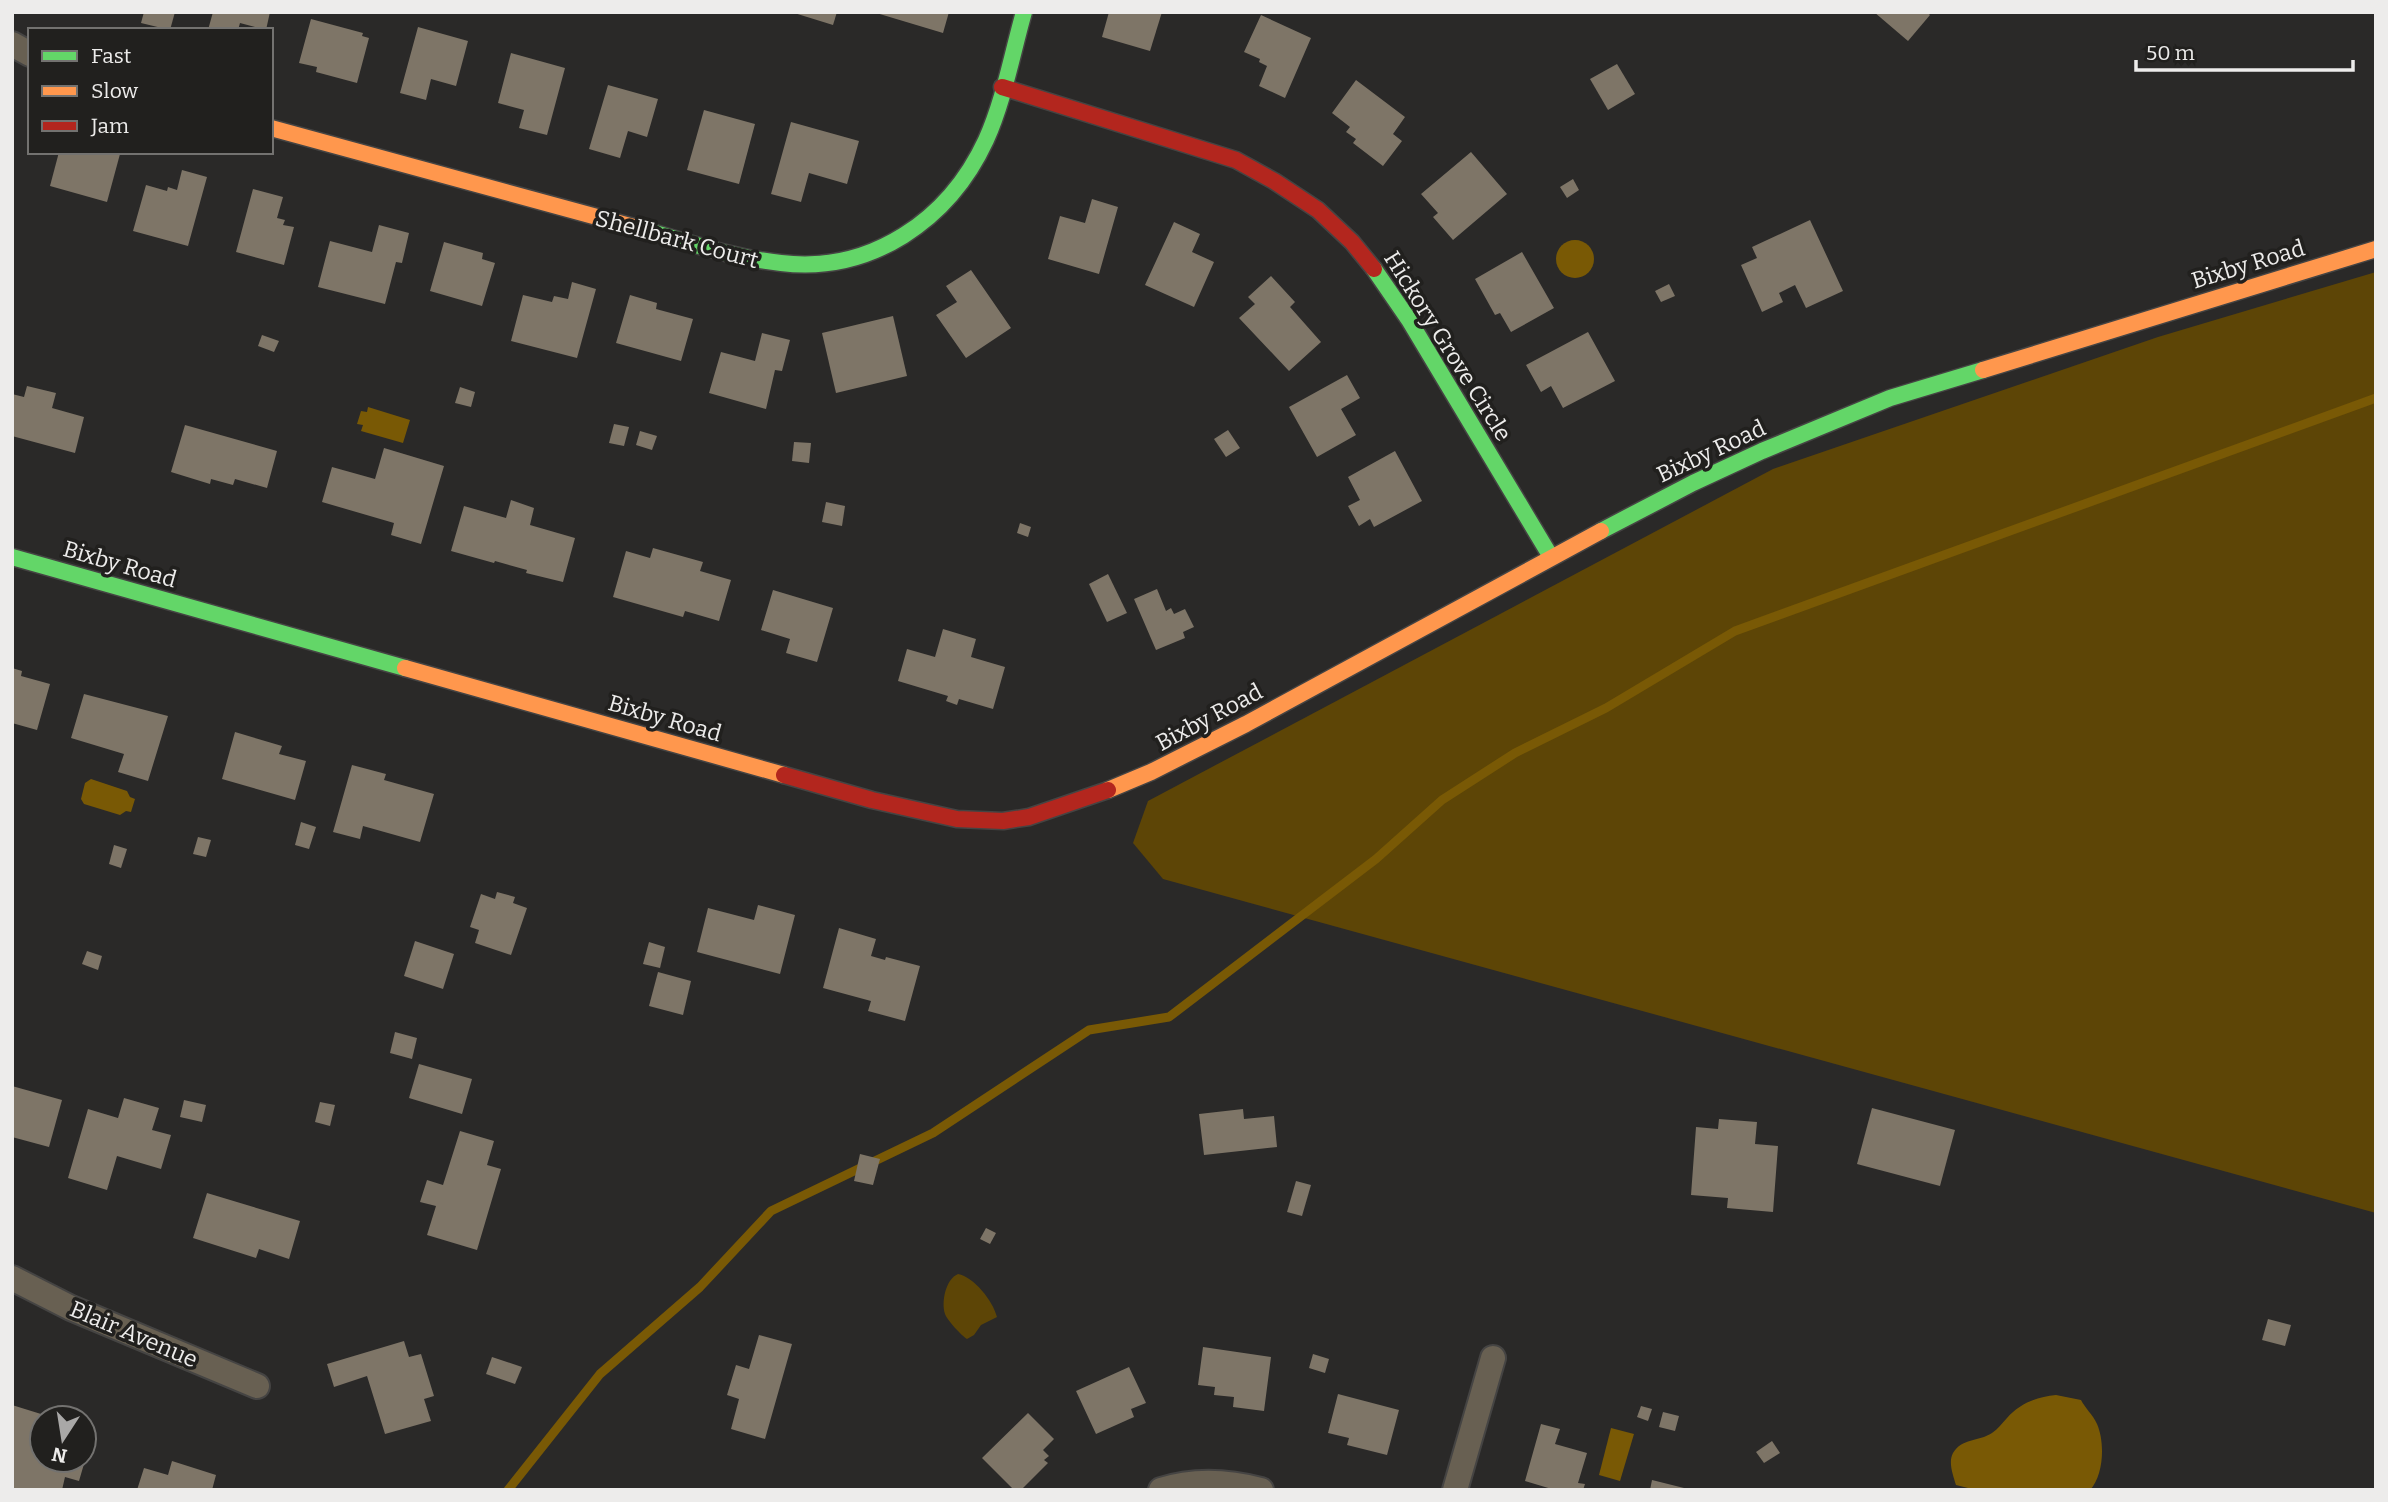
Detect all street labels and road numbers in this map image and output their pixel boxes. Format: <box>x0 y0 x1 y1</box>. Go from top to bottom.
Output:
street label: Shellbark Court <box>593 204 761 274</box>
street label: Bixby Road <box>2188 233 2308 294</box>
street label: Hickory Grove Circle <box>1378 246 1518 446</box>
street label: Bixby Road <box>1652 413 1770 488</box>
street label: Bixby Road <box>60 534 180 594</box>
street label: Bixby Road <box>1151 677 1267 757</box>
street label: Bixby Road <box>605 688 725 748</box>
street label: Blair Avenue <box>66 1295 202 1373</box>

